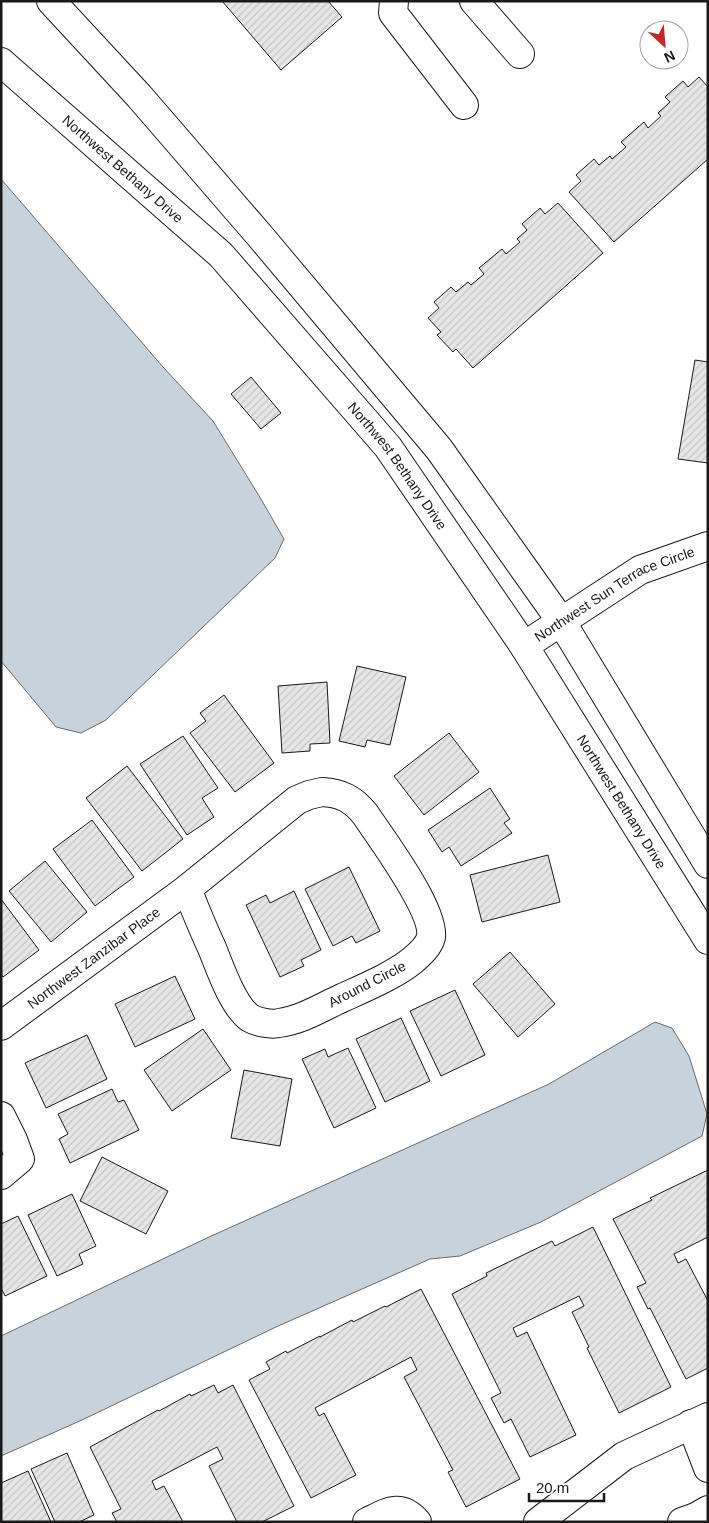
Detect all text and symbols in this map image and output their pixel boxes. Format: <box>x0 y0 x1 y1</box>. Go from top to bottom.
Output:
north arrow <box>639 20 689 70</box>
text: N <box>662 47 678 66</box>
street label: Northwest Bethany Drive <box>59 112 186 226</box>
street label: Northwest Bethany Drive <box>345 399 450 533</box>
street label: Northwest Sun Terrace Circle <box>531 543 697 645</box>
street label: Northwest Bethany Drive <box>574 732 670 872</box>
street label: Northwest Zanzibar Place <box>24 904 163 1012</box>
street label: Around Circle <box>326 958 409 1010</box>
scale bar <box>529 1470 604 1502</box>
text: 20 m <box>536 1479 569 1496</box>

